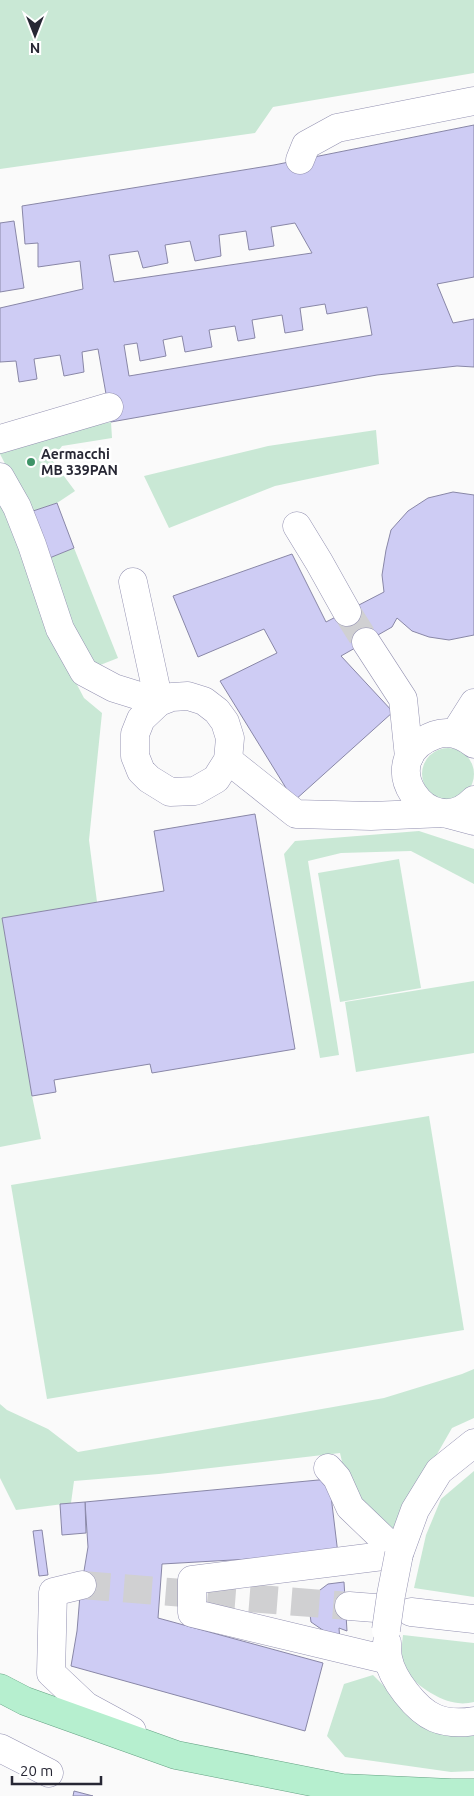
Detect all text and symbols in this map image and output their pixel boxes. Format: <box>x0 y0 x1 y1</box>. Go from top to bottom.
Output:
north arrow <box>10 10 60 60</box>
text: N <box>30 40 40 56</box>
place label: Aermacchi MB 339PAN <box>41 446 118 478</box>
marker: Aermacchi MB 339PAN <box>25 456 37 468</box>
scale bar <box>12 1754 101 1786</box>
text: 20 m <box>20 1762 53 1779</box>

